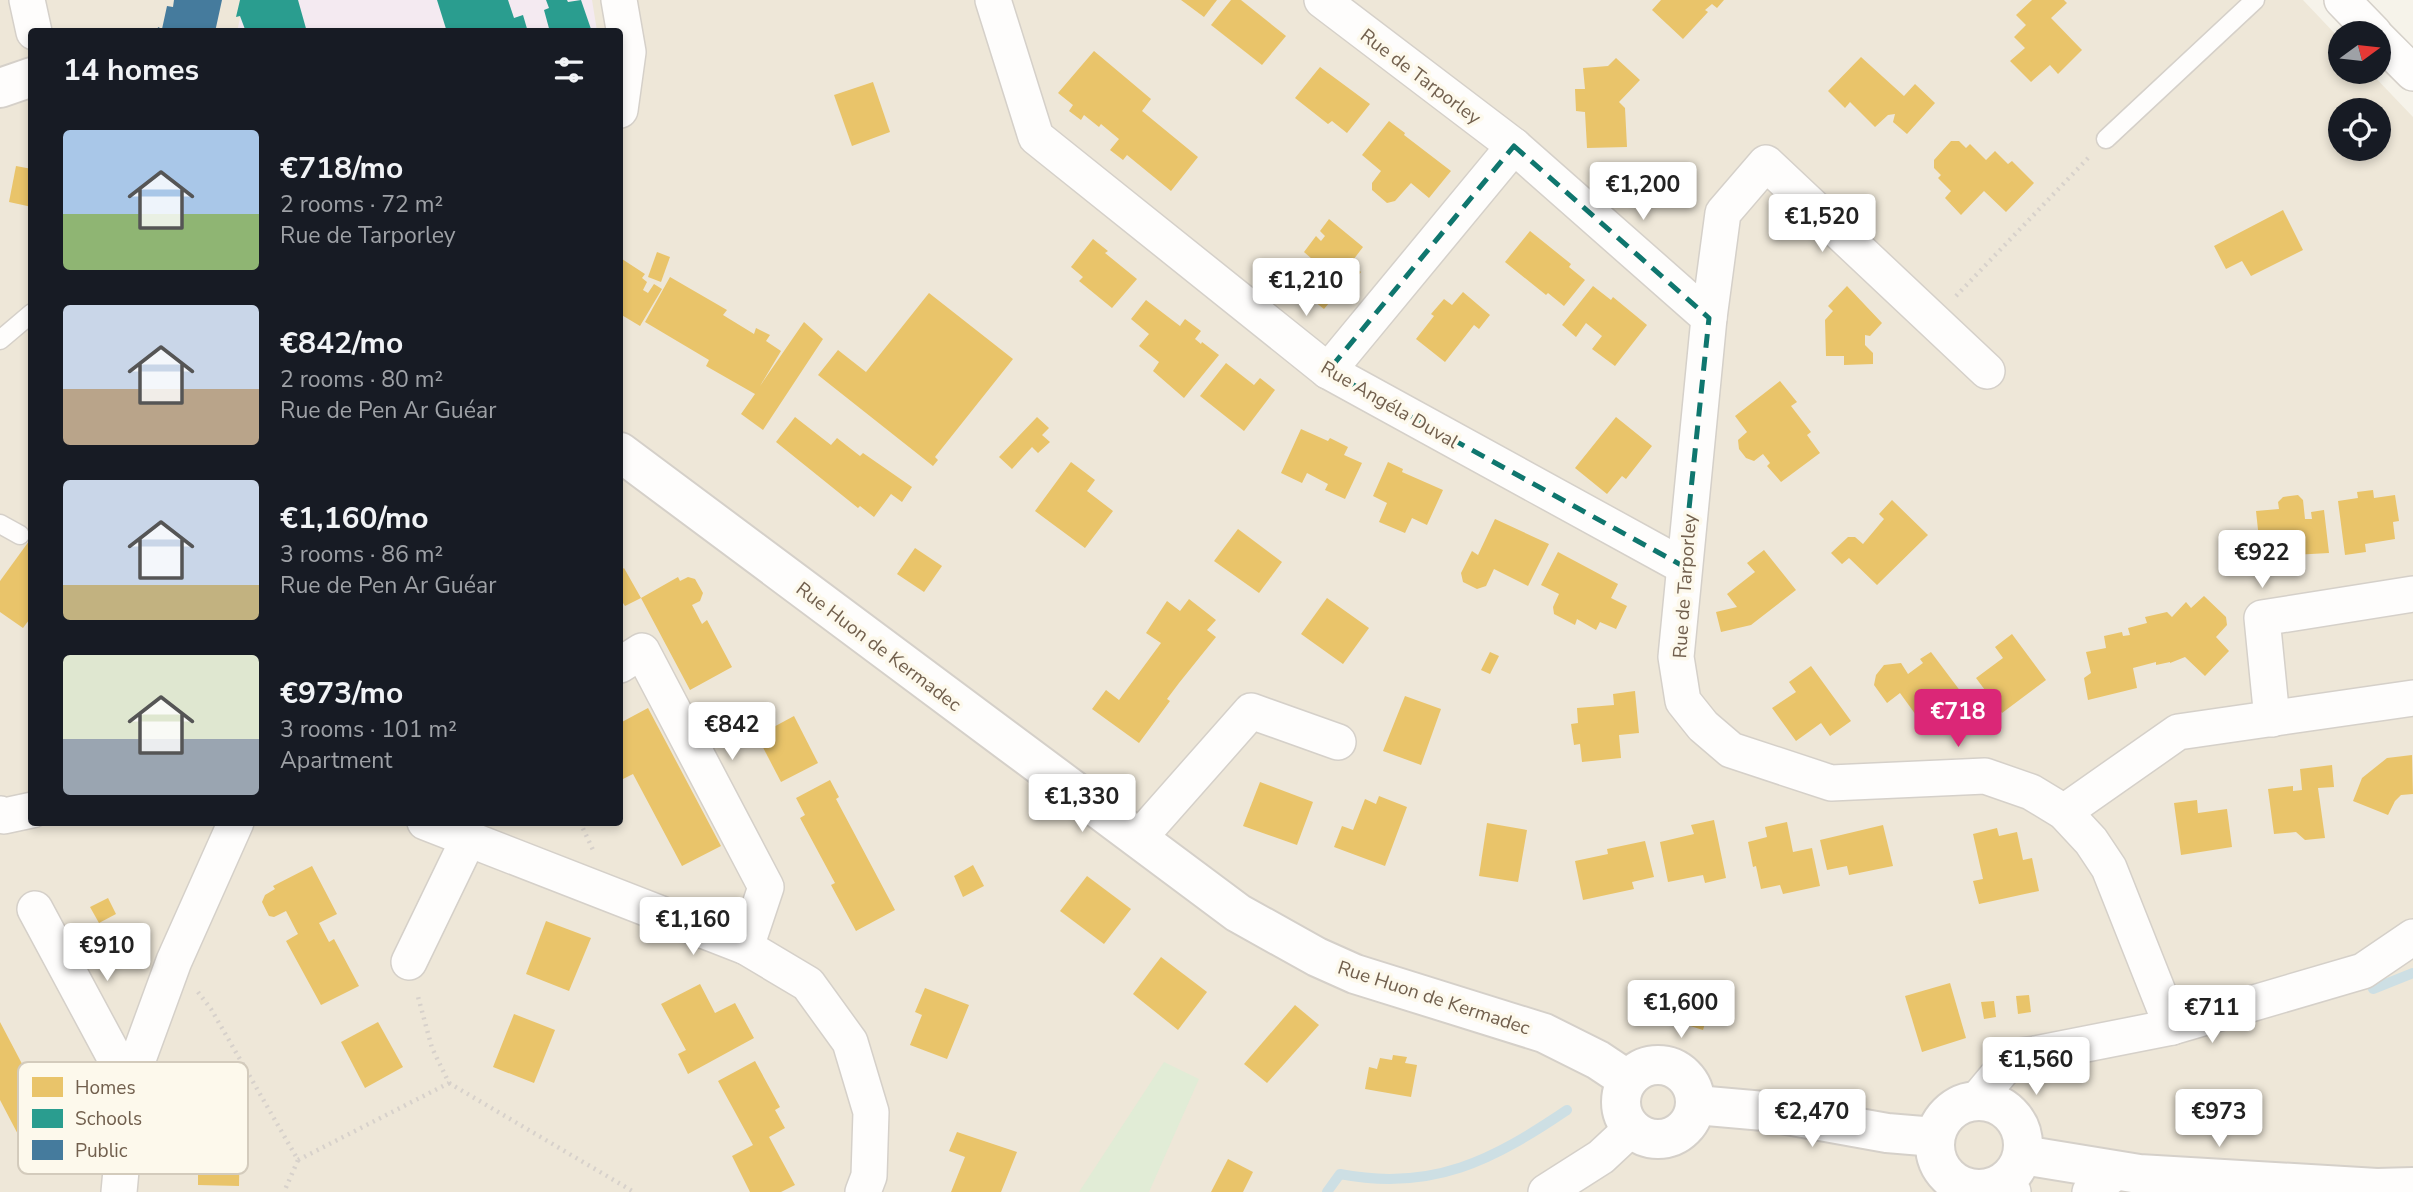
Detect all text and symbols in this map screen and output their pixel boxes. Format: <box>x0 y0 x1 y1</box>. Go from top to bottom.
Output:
north arrow <box>2328 21 2390 84</box>
map controls <box>2328 21 2391 161</box>
street label: Rue de Tarporley <box>1355 23 1486 131</box>
text: 14 homes <box>63 50 199 91</box>
icon: filters <box>550 51 588 89</box>
button: locate <box>2328 98 2391 161</box>
text: €718/mo <box>280 148 403 189</box>
icon: home <box>119 158 203 242</box>
pin: €1,200 <box>1586 162 1700 222</box>
text: €1,200 <box>1606 169 1680 200</box>
text: 2 rooms · 72 m² <box>280 189 443 220</box>
pin: €1,520 <box>1765 194 1879 254</box>
text: €1,520 <box>1785 201 1859 232</box>
text: Rue de Tarporley <box>280 220 456 251</box>
pin: €1,210 <box>1249 258 1363 318</box>
text: €1,210 <box>1269 265 1343 296</box>
text: €842/mo <box>280 323 403 364</box>
icon: home <box>119 333 203 417</box>
street label: Rue Angéla Duval <box>1316 355 1463 455</box>
text: 2 rooms · 80 m² <box>280 364 443 395</box>
text: Rue de Pen Ar Guéar <box>280 395 496 426</box>
text: €1,160/mo <box>280 498 429 539</box>
icon: home <box>119 508 203 592</box>
street label: Rue de Tarporley <box>1667 513 1703 659</box>
pin: €922 <box>2221 530 2303 590</box>
text: €922 <box>2234 537 2290 568</box>
text: 3 rooms · 86 m² <box>280 539 443 570</box>
text: Rue de Pen Ar Guéar <box>280 570 496 601</box>
street label: Rue Huon de Kermadec <box>790 576 967 718</box>
text: €973/mo <box>280 673 403 714</box>
icon: home <box>119 683 203 767</box>
pin: €718 <box>1917 690 1999 749</box>
text: €718 <box>1930 696 1986 727</box>
pin: €842 <box>691 702 773 762</box>
text: €842 <box>704 709 760 740</box>
text: 3 rooms · 101 m² <box>280 714 457 745</box>
text: Apartment <box>280 745 392 776</box>
pin: €1,330 <box>1025 774 1139 834</box>
text: €1,330 <box>1045 781 1119 812</box>
pin: €1,160 <box>636 898 750 957</box>
text: €1,160 <box>656 904 730 935</box>
pin: €910 <box>66 923 148 983</box>
text: €910 <box>79 930 135 961</box>
street label: Rue Huon de Kermadec <box>1334 955 1533 1041</box>
pin: €1,600 <box>1624 981 1738 1040</box>
pin: €711 <box>2171 986 2253 1045</box>
text: €1,600 <box>1644 987 1718 1018</box>
text: €711 <box>2184 992 2240 1023</box>
pin: €1,560 <box>1979 1038 2093 1097</box>
text: €1,560 <box>1999 1044 2073 1075</box>
legend <box>18 1062 248 1174</box>
text: Homes <box>75 1075 136 1101</box>
pin: €2,470 <box>1755 1090 1869 1149</box>
pin: €973 <box>2178 1090 2260 1149</box>
text: €2,470 <box>1775 1096 1849 1127</box>
text: €973 <box>2191 1096 2247 1127</box>
text: Schools <box>75 1106 142 1132</box>
text: Public <box>75 1138 128 1164</box>

